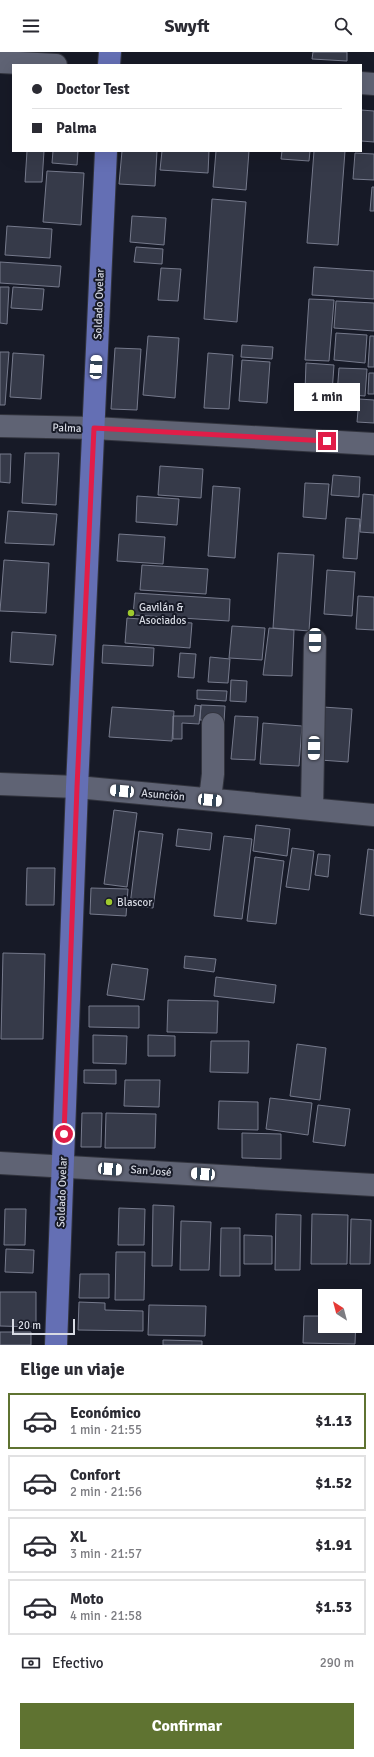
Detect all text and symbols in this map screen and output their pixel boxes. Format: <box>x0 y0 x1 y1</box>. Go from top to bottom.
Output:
icon: menu <box>20 15 42 37</box>
text: Swyft <box>164 15 210 37</box>
icon: search <box>332 15 354 37</box>
text: Doctor Test <box>56 80 130 98</box>
text: Palma <box>56 119 97 137</box>
street label: Soldado Ovelar <box>91 268 107 340</box>
car <box>89 355 103 379</box>
callout: 1 min <box>294 383 360 411</box>
text: 1 min <box>311 389 343 405</box>
street label: Palma <box>52 421 82 435</box>
route end <box>318 432 336 450</box>
place label: Gavilán & Asociados <box>139 601 187 627</box>
marker: Gavilán & Asociados <box>126 608 136 618</box>
car <box>309 628 321 652</box>
car <box>308 736 320 760</box>
car <box>110 784 134 798</box>
street label: Asunción <box>141 787 185 803</box>
car <box>198 793 222 807</box>
place label: Blascor <box>117 896 152 909</box>
marker: Blascor <box>104 897 114 907</box>
route start <box>55 1125 73 1143</box>
street label: Soldado Ovelar <box>54 1156 70 1228</box>
car <box>98 1162 122 1176</box>
street label: San José <box>130 1163 172 1179</box>
car <box>191 1167 215 1181</box>
north arrow <box>318 1289 362 1333</box>
map controls <box>318 1289 362 1333</box>
scale bar <box>12 1317 75 1336</box>
text: 20 m <box>18 1319 41 1332</box>
text: Elige un viaje <box>20 1358 125 1380</box>
icon: car <box>22 1403 58 1439</box>
text: Económico <box>70 1404 141 1422</box>
text: $1.13 <box>315 1412 352 1430</box>
text: 1 min · 21:55 <box>70 1422 142 1438</box>
icon: car <box>22 1465 58 1501</box>
text: Confort <box>70 1466 120 1484</box>
text: $1.52 <box>315 1474 352 1492</box>
text: 2 min · 21:56 <box>70 1484 142 1500</box>
icon: car <box>22 1527 58 1563</box>
text: XL <box>70 1528 87 1546</box>
text: $1.91 <box>315 1536 352 1554</box>
text: 3 min · 21:57 <box>70 1546 142 1562</box>
icon: car <box>22 1589 58 1625</box>
text: Moto <box>70 1590 104 1608</box>
text: $1.53 <box>315 1598 352 1616</box>
text: 4 min · 21:58 <box>70 1608 142 1624</box>
icon: cash <box>20 1652 42 1674</box>
text: Efectivo <box>52 1654 104 1672</box>
text: 290 m <box>320 1655 354 1671</box>
button: Confirmar <box>20 1703 354 1749</box>

